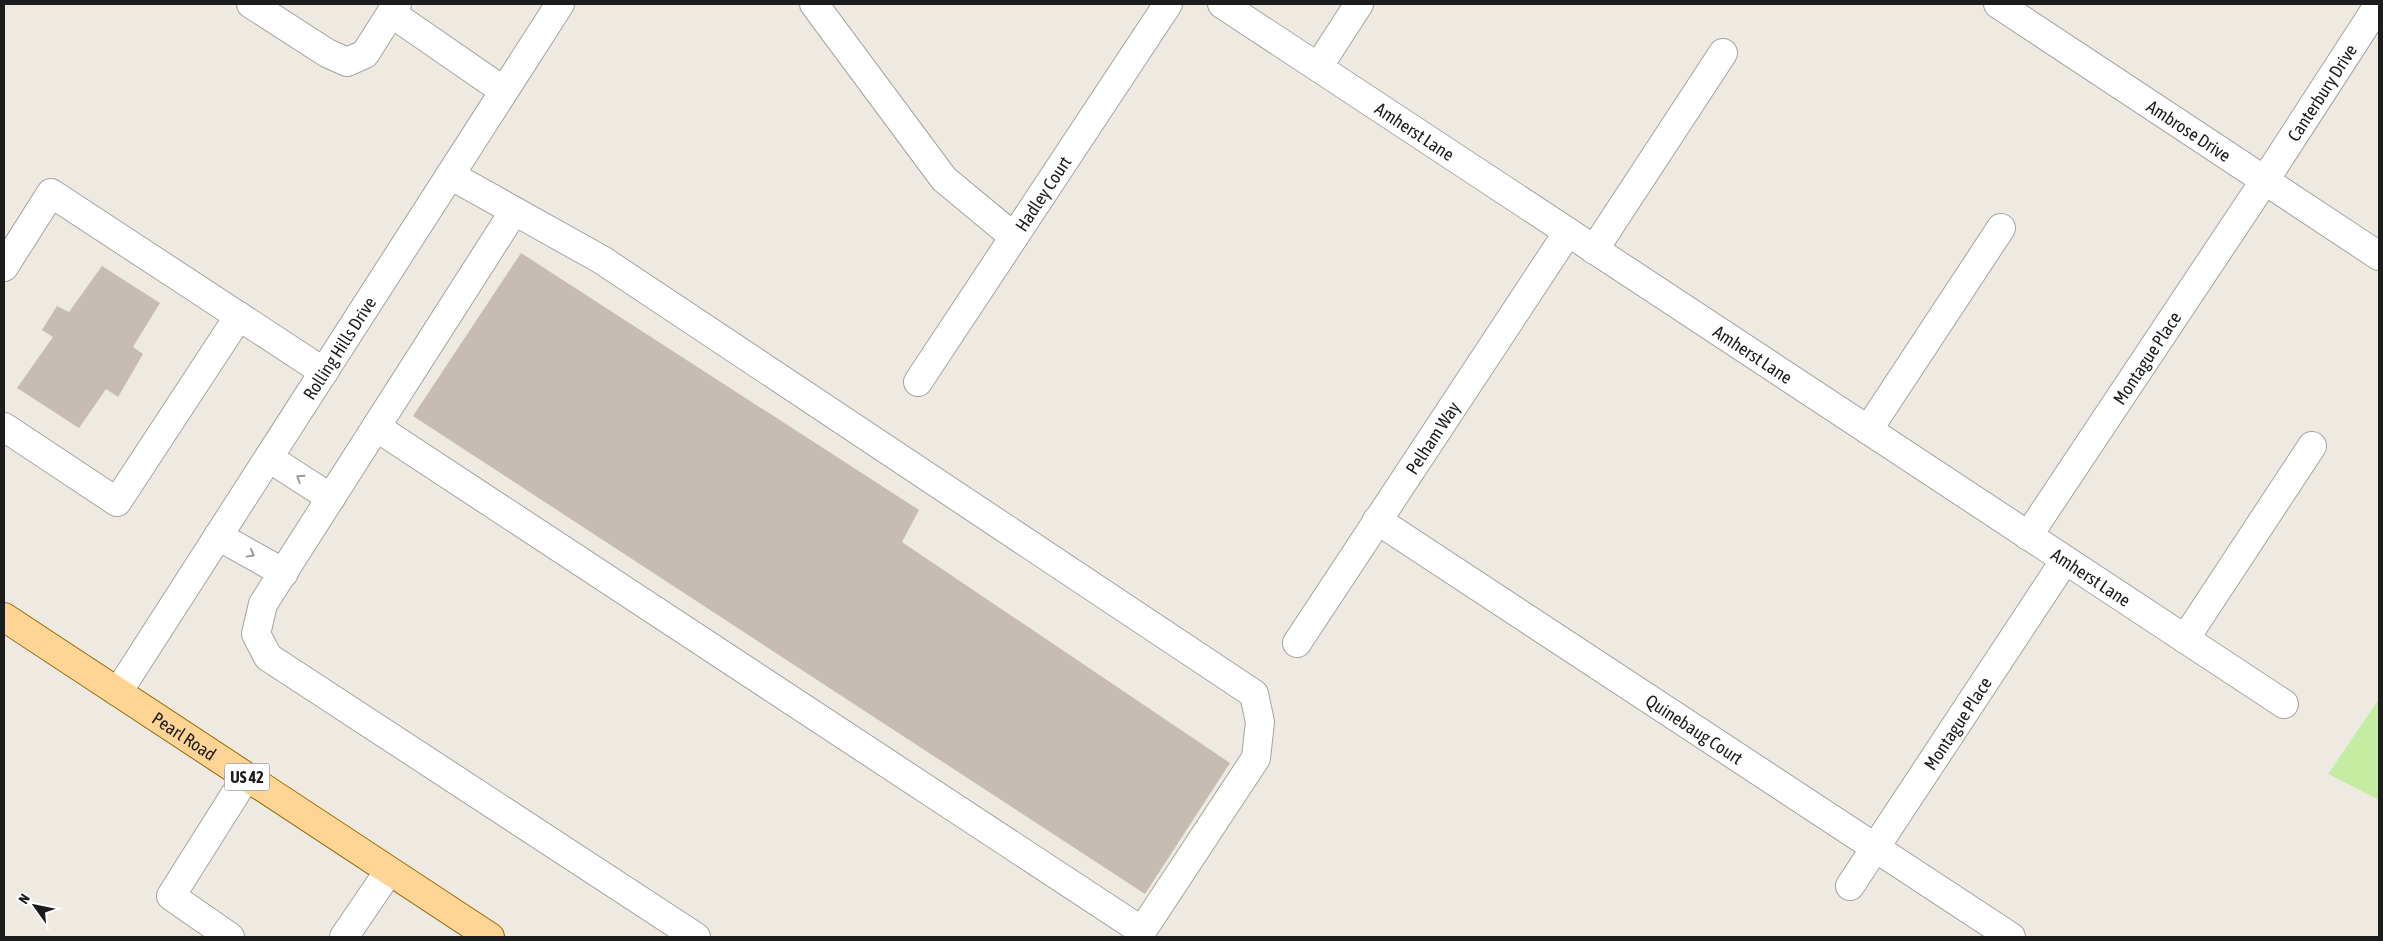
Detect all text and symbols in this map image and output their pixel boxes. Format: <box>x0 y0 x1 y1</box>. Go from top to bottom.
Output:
street label: Canterbury Drive <box>2283 40 2361 145</box>
street label: Ambrose Drive <box>2143 95 2235 166</box>
street label: Amherst Lane <box>1371 98 1458 165</box>
street label: Hadley Court <box>1010 152 1075 235</box>
street label: Rolling Hills Drive <box>298 293 380 403</box>
street label: Montague Place <box>2108 308 2185 408</box>
street label: Amherst Lane <box>1710 320 1797 388</box>
street label: Pelham Way <box>1401 397 1464 478</box>
one-way arrow <box>296 475 306 484</box>
street label: Amherst Lane <box>2048 543 2135 611</box>
one-way arrow <box>245 548 254 558</box>
street label: Montague Place <box>1919 673 1996 774</box>
street label: Quinebaug Court <box>1642 689 1747 768</box>
street label: Pearl Road <box>148 707 220 764</box>
road number: US 42 <box>224 764 270 790</box>
north arrow <box>10 881 60 931</box>
text: N <box>15 891 33 907</box>

